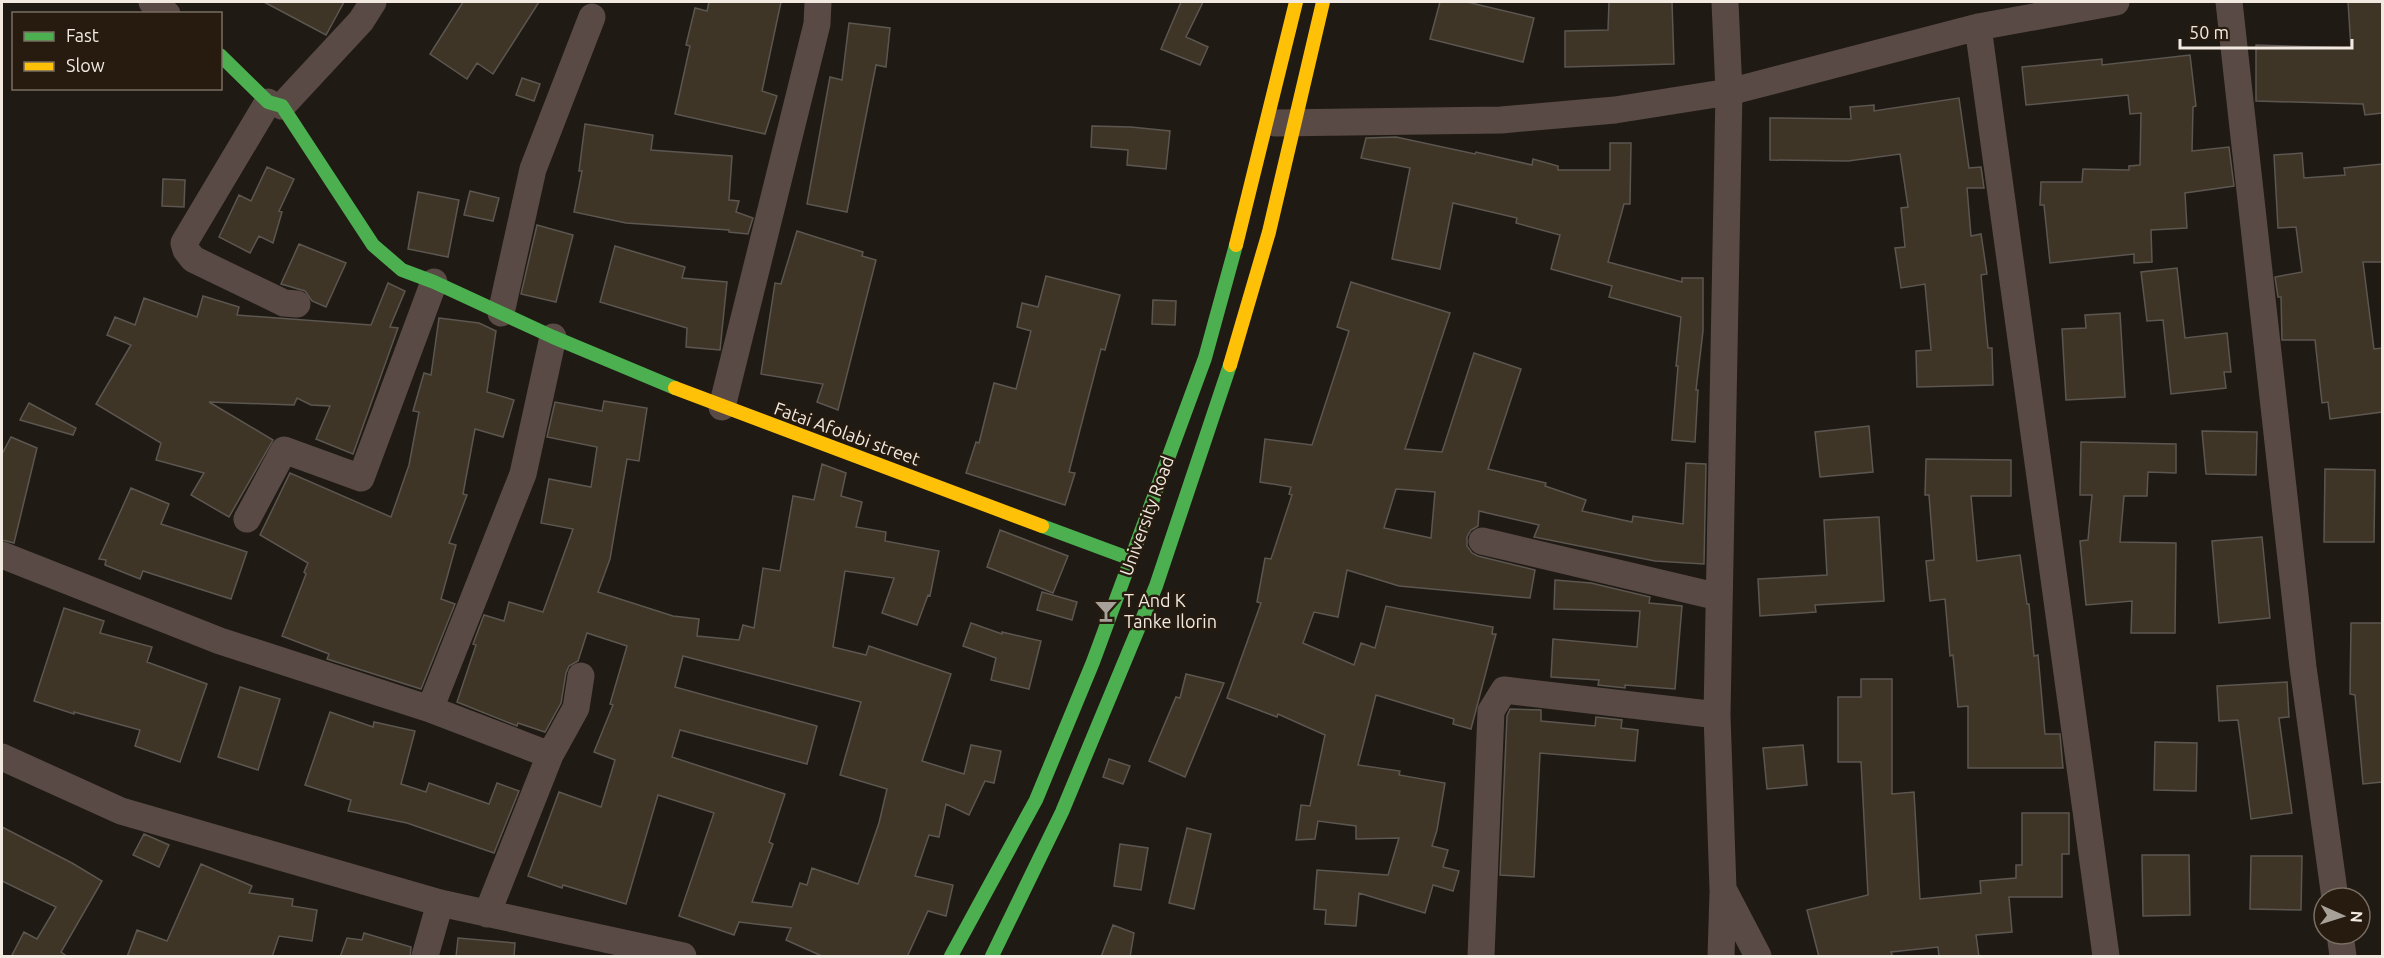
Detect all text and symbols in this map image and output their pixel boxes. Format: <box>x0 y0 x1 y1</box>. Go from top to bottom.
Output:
legend <box>12 12 222 90</box>
scale bar <box>2180 12 2352 50</box>
text: 50 m <box>2189 22 2229 42</box>
text: Fast <box>66 25 99 45</box>
text: Slow <box>66 55 105 75</box>
street label: Fatai Afolabi street <box>772 397 923 469</box>
street label: University Road <box>1115 453 1177 578</box>
place label: T And K Tanke Ilorin <box>1124 590 1217 631</box>
bar icon: T And K Tanke Ilorin <box>1093 598 1119 624</box>
north arrow <box>2312 886 2372 946</box>
text: N <box>2348 910 2366 923</box>

